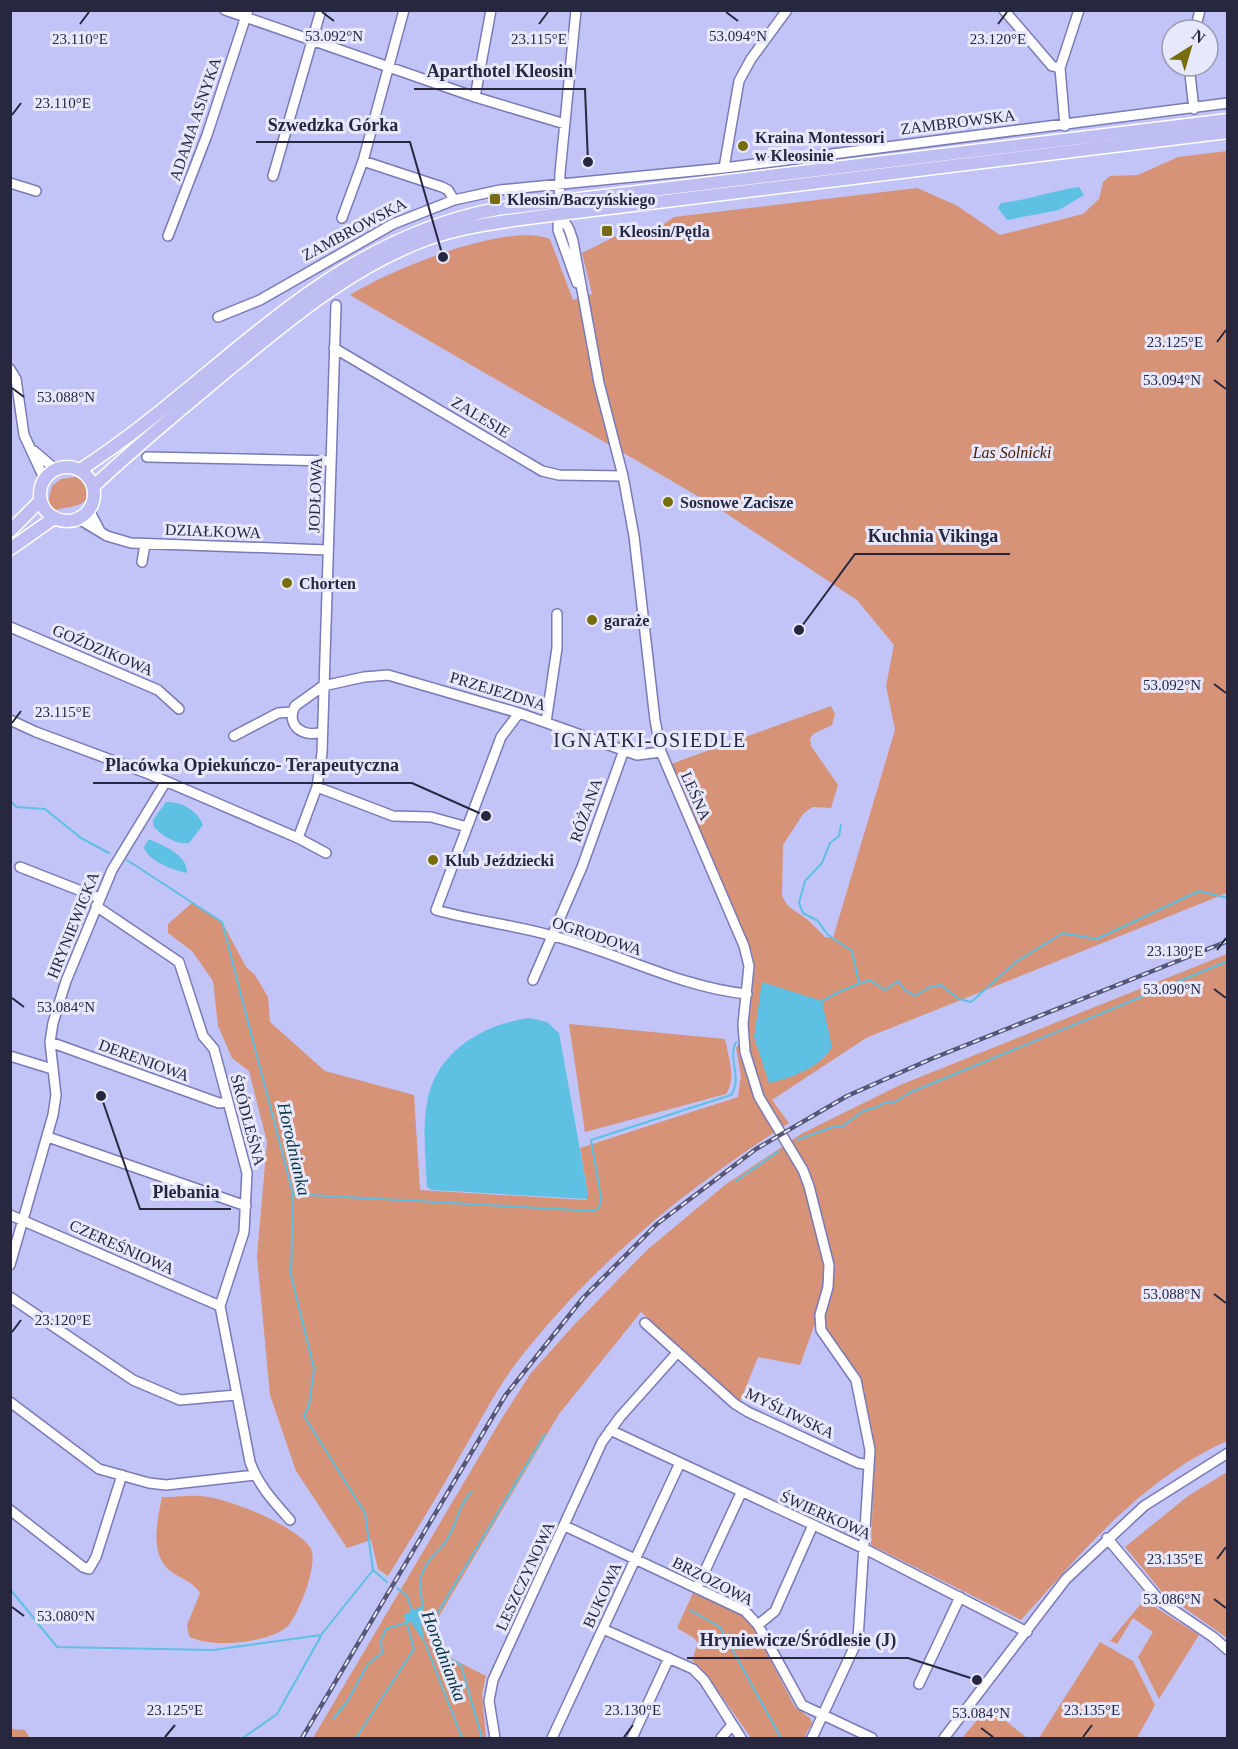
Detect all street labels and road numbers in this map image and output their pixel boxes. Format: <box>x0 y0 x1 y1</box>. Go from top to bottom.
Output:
street label: ADAMA ASNYKA <box>166 55 224 183</box>
street label: ZAMBROWSKA <box>900 106 1017 137</box>
street label: ZAMBROWSKA <box>299 194 409 264</box>
street label: ZALESIE <box>449 393 513 441</box>
street label: JODŁOWA <box>305 457 325 533</box>
street label: DZIAŁKOWA <box>165 521 262 541</box>
street label: GOŹDZIKOWA <box>50 620 157 679</box>
street label: PRZEJEZDNA <box>448 668 549 714</box>
street label: LEŚNA <box>678 769 715 823</box>
street label: RÓŻANA <box>566 775 606 844</box>
street label: HRYNIEWICKA <box>44 869 102 981</box>
street label: OGRODOWA <box>550 913 644 959</box>
street label: DERENIOWA <box>96 1036 192 1084</box>
street label: ŚRÓDLEŚNA <box>228 1072 269 1168</box>
street label: CZEREŚNIOWA <box>67 1215 178 1278</box>
street label: MYŚLIWSKA <box>743 1383 838 1442</box>
street label: ŚWIERKOWA <box>778 1486 875 1543</box>
street label: LESZCZYNOWA <box>492 1518 558 1633</box>
street label: BRZOZOWA <box>670 1553 757 1609</box>
street label: BUKOWA <box>579 1559 625 1630</box>

